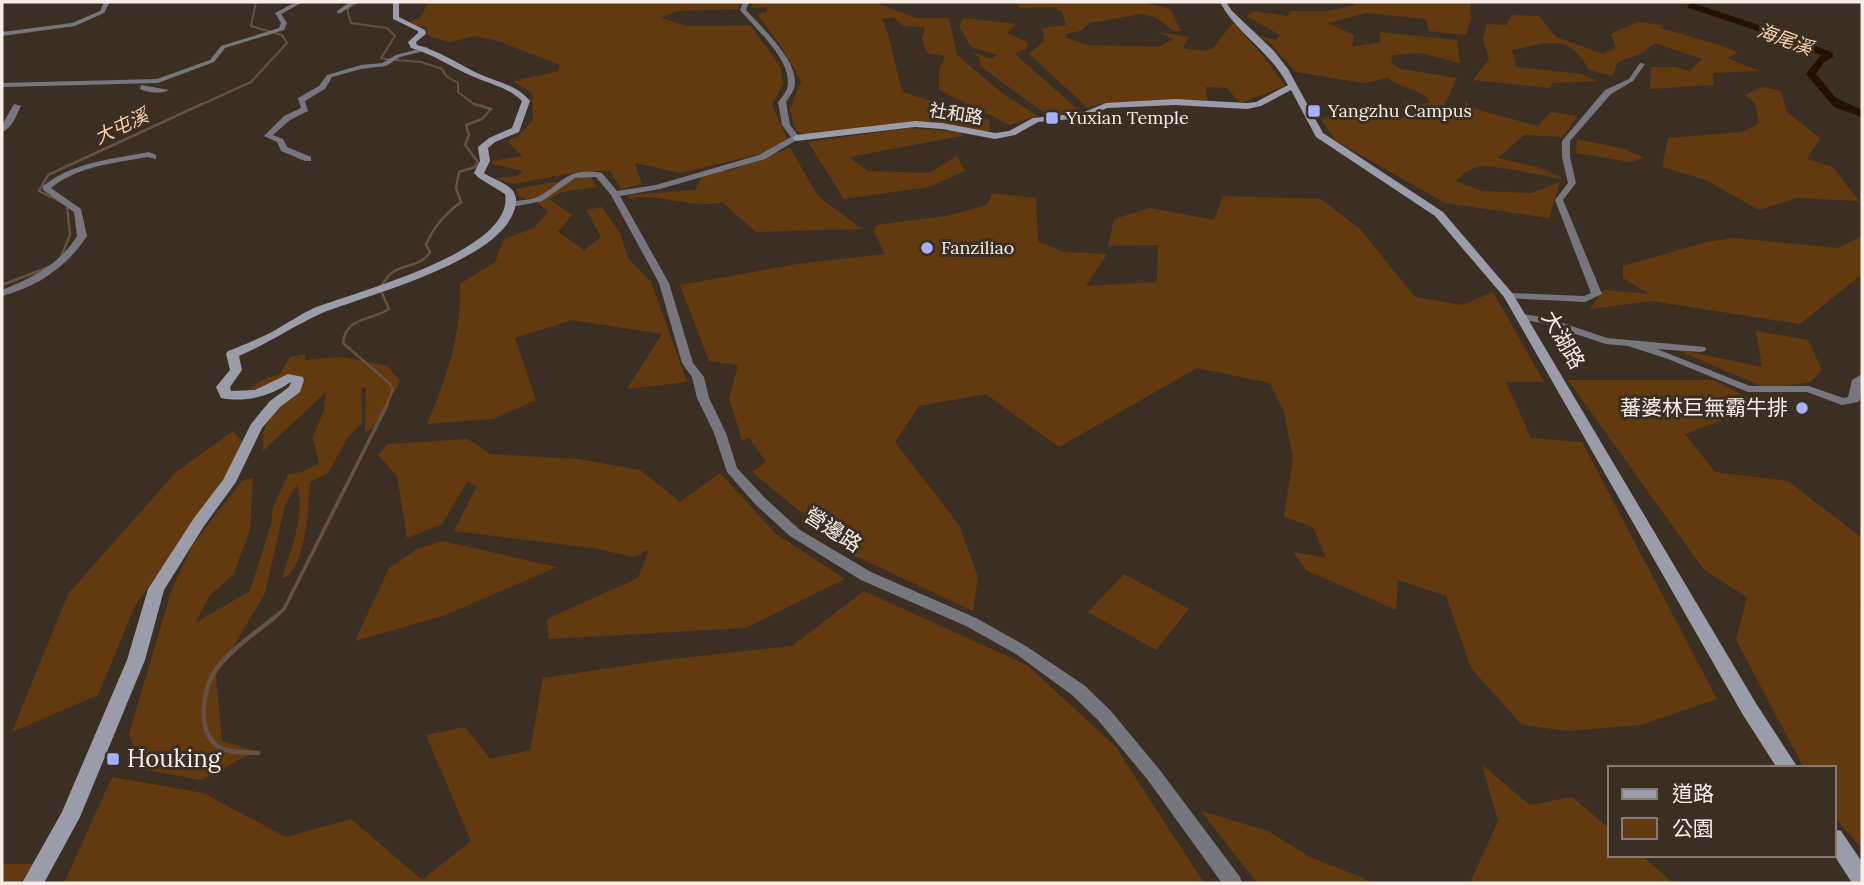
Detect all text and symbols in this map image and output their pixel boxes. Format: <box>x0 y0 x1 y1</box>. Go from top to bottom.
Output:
water label: 海尾溪 <box>1754 18 1819 61</box>
street label: 社和路 <box>928 98 985 129</box>
place label: Yangzhu Campus <box>1327 99 1472 122</box>
water label: 大屯溪 <box>90 102 155 149</box>
marker: Yangzhu Campus <box>1306 103 1322 119</box>
place label: Yuxian Temple <box>1065 106 1189 129</box>
marker: Yuxian Temple <box>1044 110 1060 126</box>
place label: Fanziliao <box>941 236 1014 259</box>
marker: Fanziliao <box>919 240 935 256</box>
street label: 大湖路 <box>1536 306 1591 374</box>
place label: 蕃婆林巨無霸牛排 <box>1620 394 1788 421</box>
marker: 蕃婆林巨無霸牛排 <box>1794 400 1810 416</box>
street label: 營邊路 <box>800 501 867 558</box>
place label: Houking <box>127 743 222 774</box>
marker: Houking <box>105 751 121 767</box>
legend <box>1608 766 1836 857</box>
text: 道路 <box>1672 780 1714 807</box>
text: 公園 <box>1672 815 1714 842</box>

